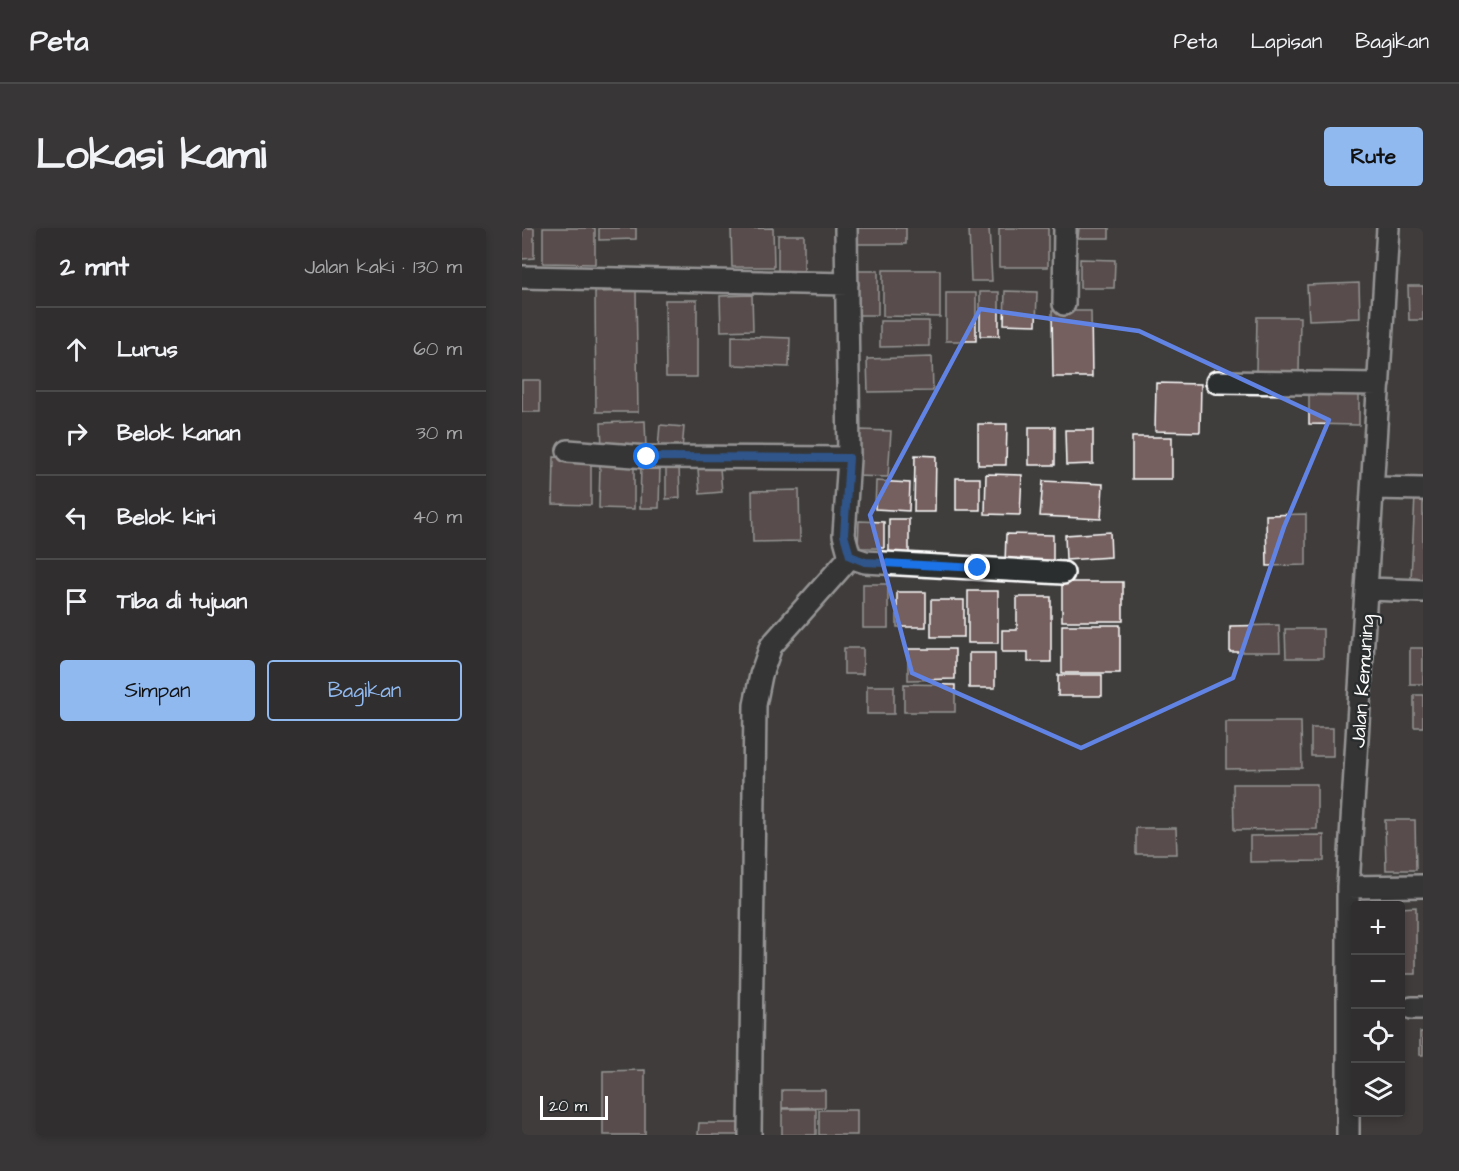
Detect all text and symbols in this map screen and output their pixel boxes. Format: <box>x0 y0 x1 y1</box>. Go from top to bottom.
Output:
text: Peta <box>30 22 89 61</box>
text: Peta <box>1174 27 1217 56</box>
text: Lapisan <box>1250 27 1322 56</box>
text: Bagikan <box>1355 27 1429 56</box>
text: Lokasi kami <box>36 127 266 185</box>
button: Rute <box>1324 127 1423 186</box>
text: 2 mnt <box>60 249 129 285</box>
text: Jalan kaki · 130 m <box>304 253 462 281</box>
icon: ahead <box>60 333 93 366</box>
text: Lurus <box>117 334 178 365</box>
text: 60 m <box>413 335 462 363</box>
icon: right <box>60 417 93 450</box>
text: Belok kanan <box>117 418 241 449</box>
text: 30 m <box>416 419 462 447</box>
route start <box>633 443 659 469</box>
icon: left <box>60 501 93 534</box>
text: Belok kiri <box>117 502 215 533</box>
text: 40 m <box>412 503 462 531</box>
route end <box>964 554 990 580</box>
icon: arrive <box>60 585 93 618</box>
text: Tiba di tujuan <box>117 586 247 617</box>
street label: Jalan Kemuning <box>1344 613 1383 749</box>
button: Simpan <box>60 660 255 721</box>
button: Bagikan <box>267 660 462 721</box>
map controls <box>1351 901 1405 1117</box>
button: + <box>1351 901 1405 955</box>
button: − <box>1351 955 1405 1009</box>
button: locate <box>1351 1009 1405 1063</box>
button: layers <box>1351 1063 1405 1117</box>
scale bar <box>540 1093 608 1120</box>
text: 20 m <box>549 1095 587 1117</box>

